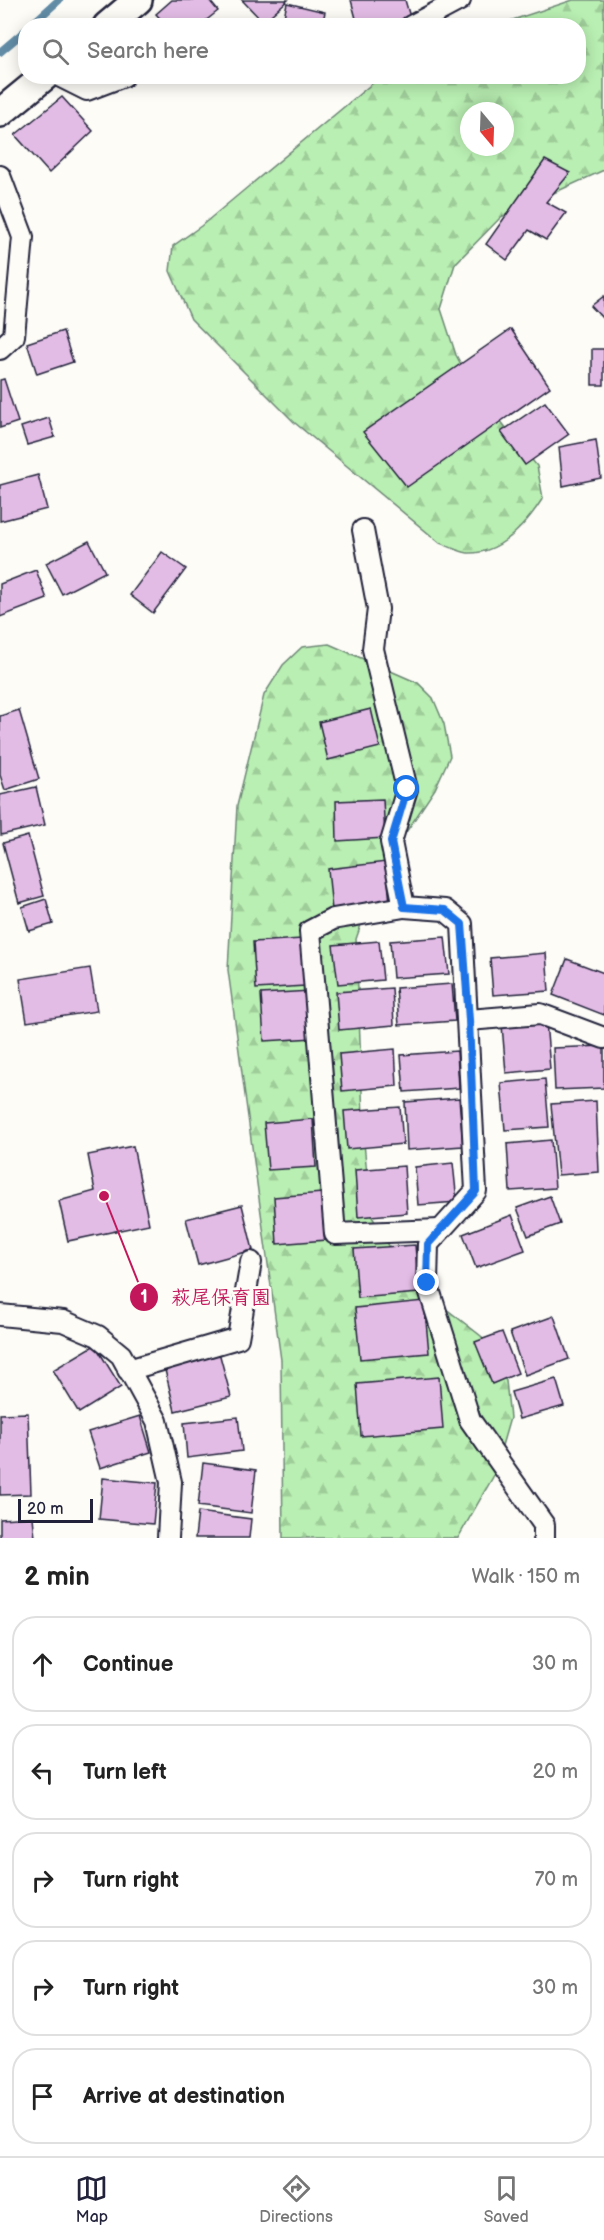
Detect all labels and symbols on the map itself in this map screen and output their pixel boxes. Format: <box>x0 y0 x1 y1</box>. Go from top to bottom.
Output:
north arrow <box>460 102 514 156</box>
route start <box>393 775 419 801</box>
route end <box>413 1269 439 1295</box>
callout: 萩尾保育園 <box>129 1278 283 1316</box>
text: 萩尾保育園 <box>171 1286 271 1310</box>
text: 1 <box>140 1287 148 1308</box>
scale bar <box>18 1496 93 1524</box>

